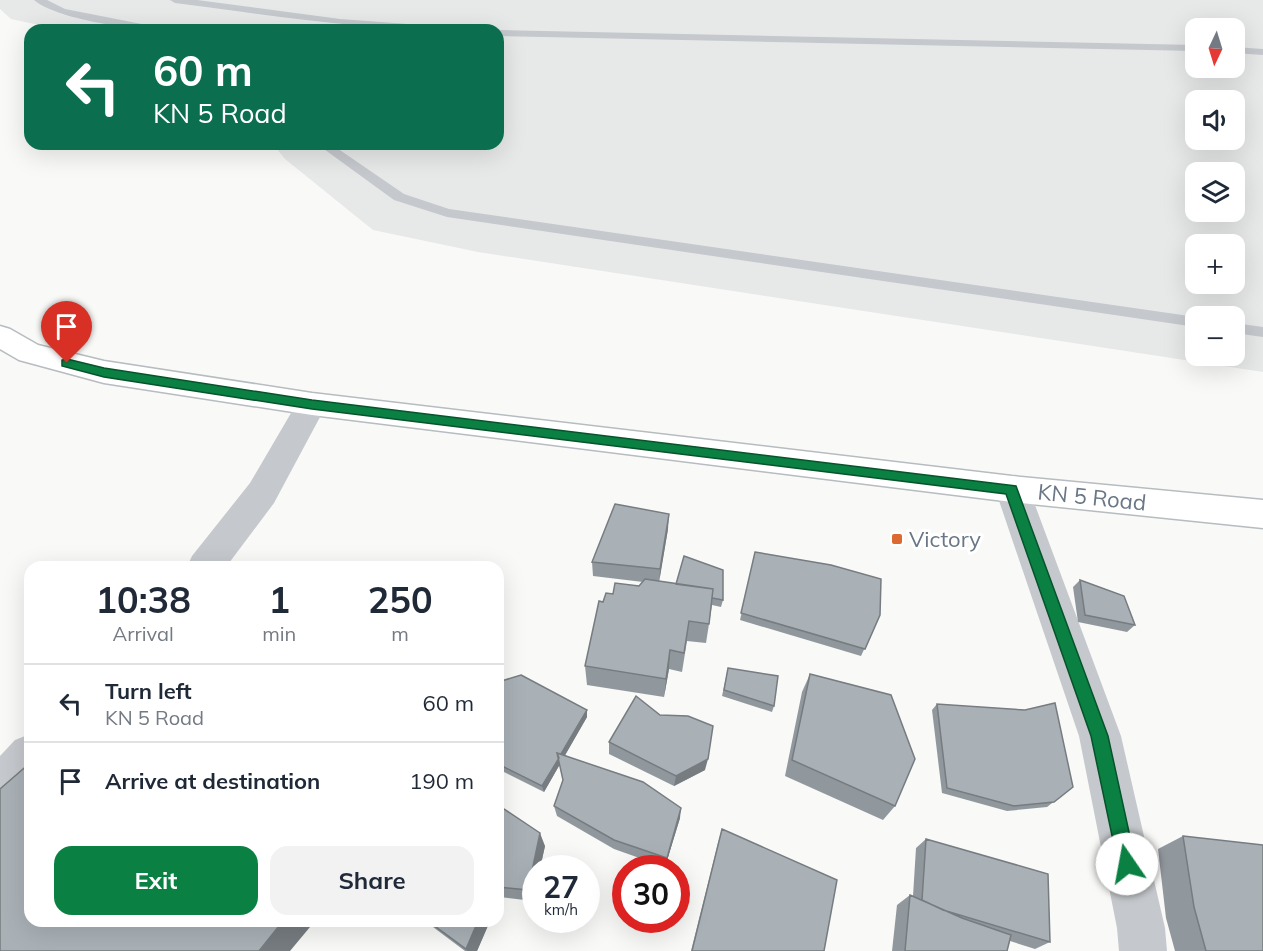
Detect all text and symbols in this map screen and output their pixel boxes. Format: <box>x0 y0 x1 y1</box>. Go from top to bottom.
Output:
north arrow <box>1185 18 1245 78</box>
map controls <box>1185 18 1245 366</box>
text: 60 m <box>153 44 253 97</box>
icon: left <box>54 48 132 126</box>
button: sound <box>1185 90 1245 150</box>
text: KN 5 Road <box>153 96 287 130</box>
button: layers <box>1185 162 1245 222</box>
button: + <box>1185 234 1245 294</box>
pin <box>41 301 92 363</box>
button: − <box>1185 306 1245 366</box>
icon: arrive <box>50 310 83 343</box>
street label: KN 5 Road <box>1036 477 1148 517</box>
place label: Victory <box>909 525 981 553</box>
marker: Victory <box>890 532 904 546</box>
text: 10:38 <box>95 577 191 622</box>
text: 1 <box>268 577 290 622</box>
text: 250 <box>368 577 433 622</box>
text: Arrival <box>113 621 174 646</box>
text: min <box>262 621 296 646</box>
text: m <box>391 621 409 646</box>
text: Turn left <box>105 677 192 705</box>
icon: left <box>54 687 87 720</box>
text: 60 m <box>423 689 474 717</box>
text: KN 5 Road <box>105 705 204 730</box>
icon: arrive <box>54 765 87 798</box>
text: Arrive at destination <box>105 767 320 795</box>
text: 190 m <box>409 767 474 795</box>
position arrow <box>1095 832 1159 896</box>
button: Exit <box>54 846 258 915</box>
button: Share <box>270 846 474 915</box>
speed limit sign: 30 <box>612 855 690 933</box>
text: 27 <box>543 868 579 906</box>
text: km/h <box>544 900 578 919</box>

